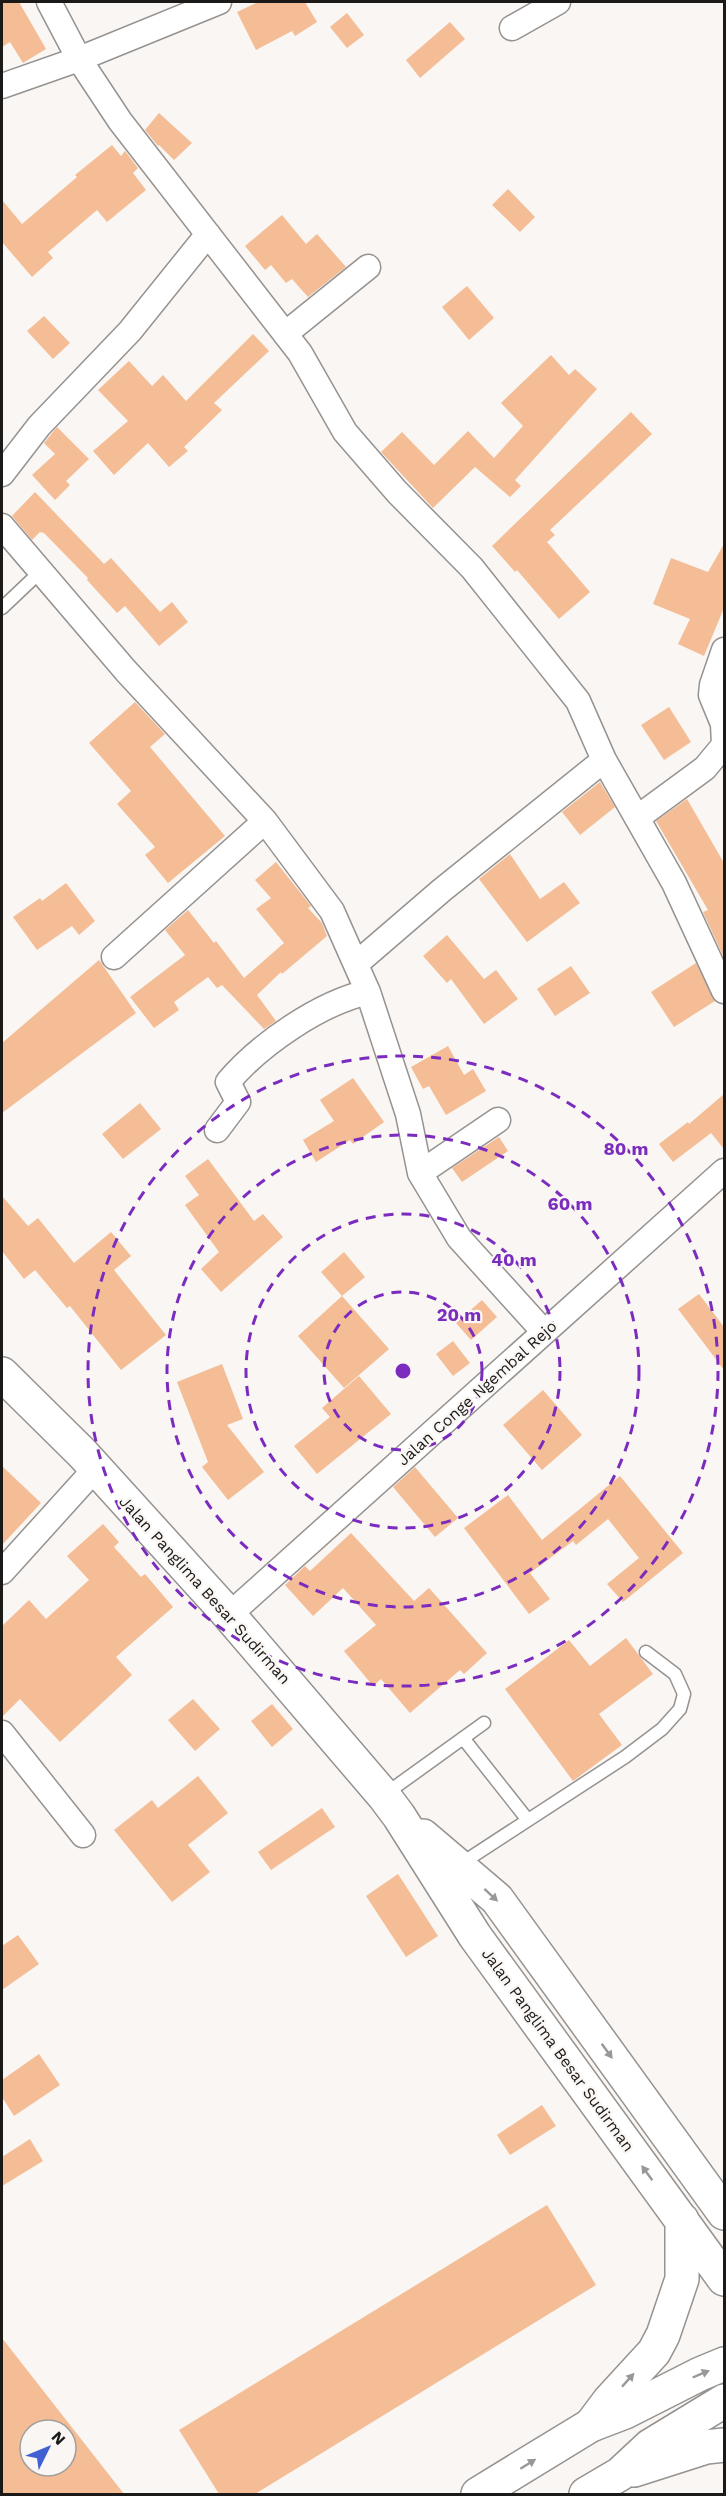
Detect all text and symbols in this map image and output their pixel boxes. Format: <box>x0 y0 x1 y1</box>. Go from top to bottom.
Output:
text: 80 m <box>604 1138 648 1159</box>
text: 60 m <box>548 1193 592 1214</box>
text: 40 m <box>491 1249 537 1270</box>
text: 20 m <box>437 1304 481 1325</box>
street label: Jalan Conge Ngembal Rejo <box>393 1316 561 1470</box>
centre of rings <box>393 1361 413 1381</box>
street label: Jalan Panglima Besar Sudirman <box>115 1492 295 1688</box>
one-way arrow <box>483 1888 498 1902</box>
street label: Jalan Panglima Besar Sudirman <box>478 1945 638 2155</box>
one-way arrow <box>601 2043 613 2059</box>
one-way arrow <box>642 2166 654 2181</box>
one-way arrow <box>692 2369 709 2378</box>
one-way arrow <box>621 2373 634 2388</box>
north arrow <box>18 2418 78 2478</box>
text: N <box>48 2427 70 2449</box>
one-way arrow <box>520 2458 536 2469</box>

